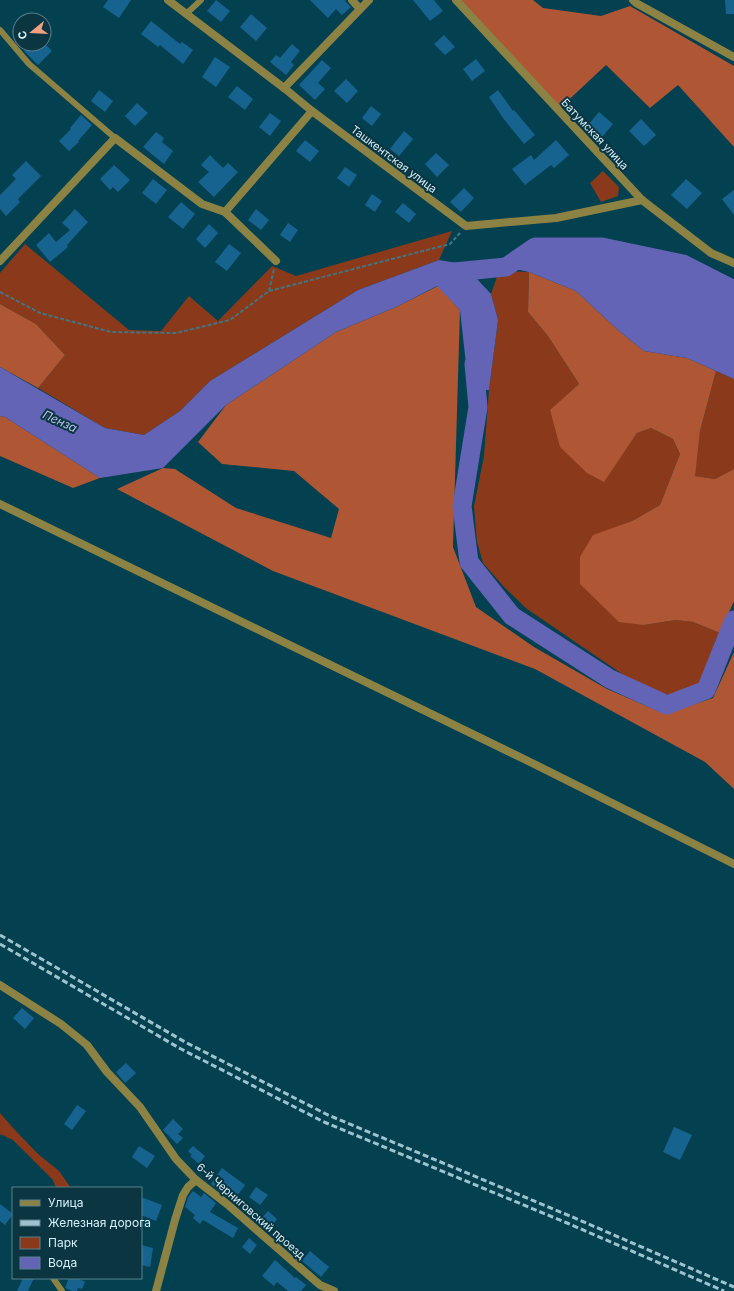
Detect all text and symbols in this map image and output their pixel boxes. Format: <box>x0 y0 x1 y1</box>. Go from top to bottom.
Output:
north arrow <box>12 12 52 52</box>
text: С <box>15 29 30 41</box>
street label: Батумская улица <box>558 96 632 172</box>
street label: Ташкентская улица <box>348 122 440 196</box>
water label: Пенза <box>40 407 80 435</box>
street label: 6-й Черниговский проезд <box>194 1160 308 1262</box>
legend <box>12 1187 142 1279</box>
text: Улица <box>48 1195 83 1210</box>
text: Железная дорога <box>48 1215 151 1230</box>
text: Парк <box>48 1235 78 1250</box>
text: Вода <box>48 1255 77 1270</box>

